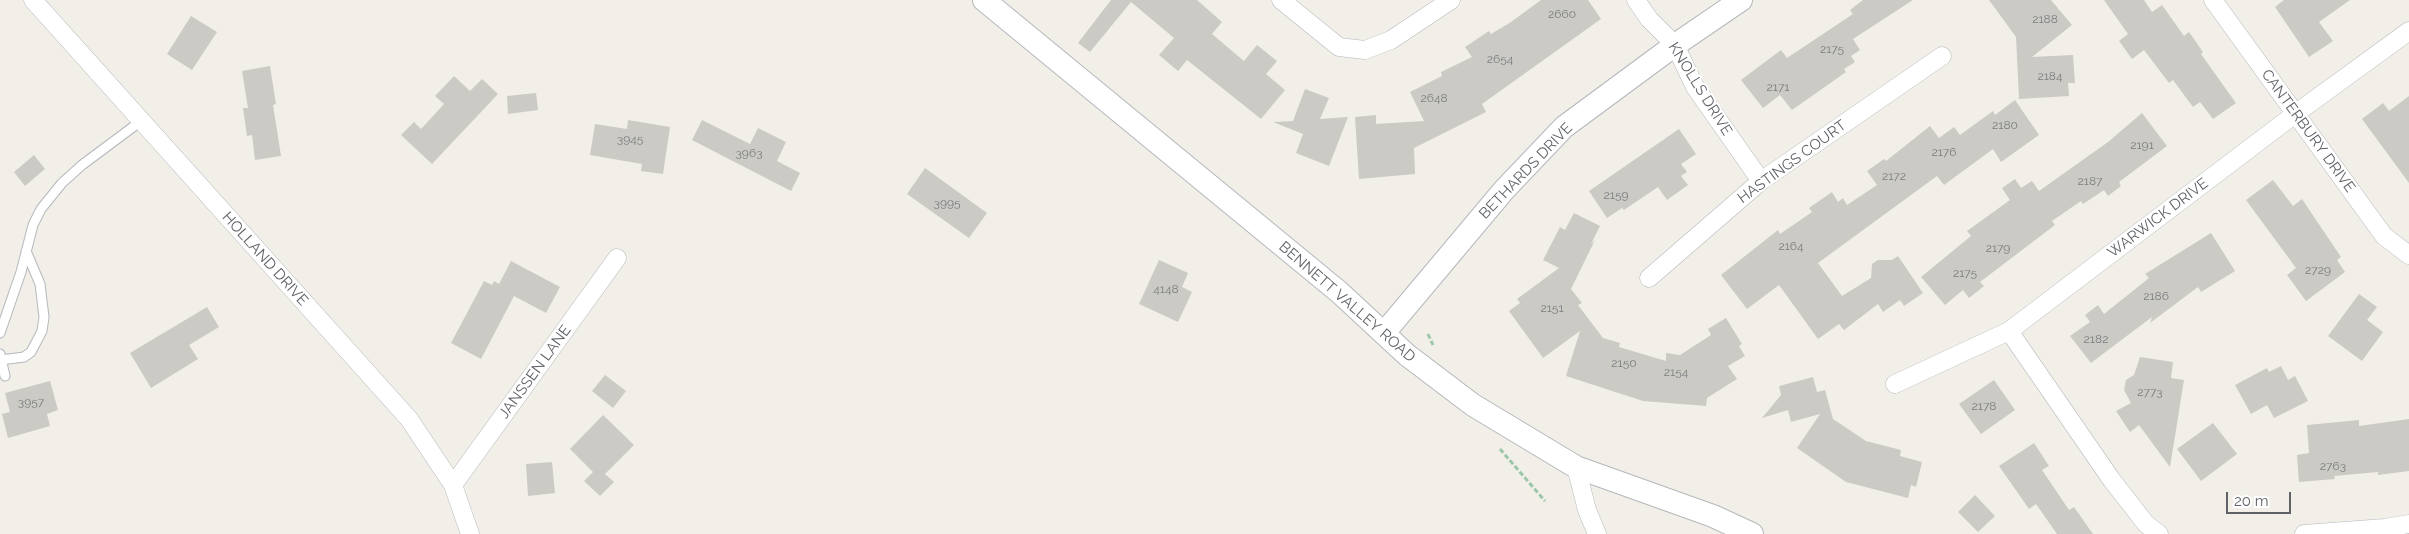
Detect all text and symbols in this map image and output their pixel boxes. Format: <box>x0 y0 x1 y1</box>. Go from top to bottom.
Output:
house number: 2660 <box>1548 7 1576 21</box>
house number: 2188 <box>2032 12 2058 26</box>
street label: KNOLLS DRIVE <box>1664 39 1736 139</box>
house number: 2175 <box>1820 42 1844 56</box>
house number: 2654 <box>1487 52 1513 66</box>
street label: CANTERBURY DRIVE <box>2257 66 2359 196</box>
house number: 2184 <box>2037 69 2063 83</box>
house number: 2171 <box>1767 80 1789 94</box>
house number: 2648 <box>1420 91 1448 105</box>
street label: HASTINGS COURT <box>1734 117 1850 207</box>
house number: 2180 <box>1992 118 2018 132</box>
street label: BETHARDS DRIVE <box>1476 119 1576 223</box>
house number: 3945 <box>617 132 643 146</box>
house number: 2191 <box>2130 138 2154 152</box>
house number: 2176 <box>1932 145 1956 159</box>
house number: 3963 <box>735 146 763 160</box>
house number: 2172 <box>1882 169 1906 183</box>
house number: 2187 <box>2078 174 2102 188</box>
street label: WARWICK DRIVE <box>2104 174 2212 262</box>
house number: 2159 <box>1604 188 1628 202</box>
house number: 3995 <box>933 196 961 210</box>
street label: HOLLAND DRIVE <box>218 209 312 309</box>
street label: BENNETT VALLEY ROAD <box>1275 238 1419 366</box>
house number: 2164 <box>1778 239 1804 253</box>
house number: 2179 <box>1986 241 2010 255</box>
house number: 2729 <box>2305 263 2331 277</box>
house number: 2175 <box>1953 266 1977 280</box>
house number: 4148 <box>1153 282 1179 296</box>
house number: 2186 <box>2143 289 2169 303</box>
house number: 2151 <box>1540 301 1564 315</box>
street label: JANSSEN LANE <box>495 322 575 422</box>
house number: 2182 <box>2084 332 2108 346</box>
house number: 2150 <box>1611 356 1637 370</box>
house number: 2154 <box>1664 365 1688 379</box>
house number: 2773 <box>2137 385 2163 399</box>
house number: 3957 <box>18 395 44 409</box>
house number: 2178 <box>1972 399 1996 413</box>
house number: 2763 <box>2320 459 2346 473</box>
scale bar <box>2229 482 2294 514</box>
text: 20 m <box>2234 492 2269 510</box>

